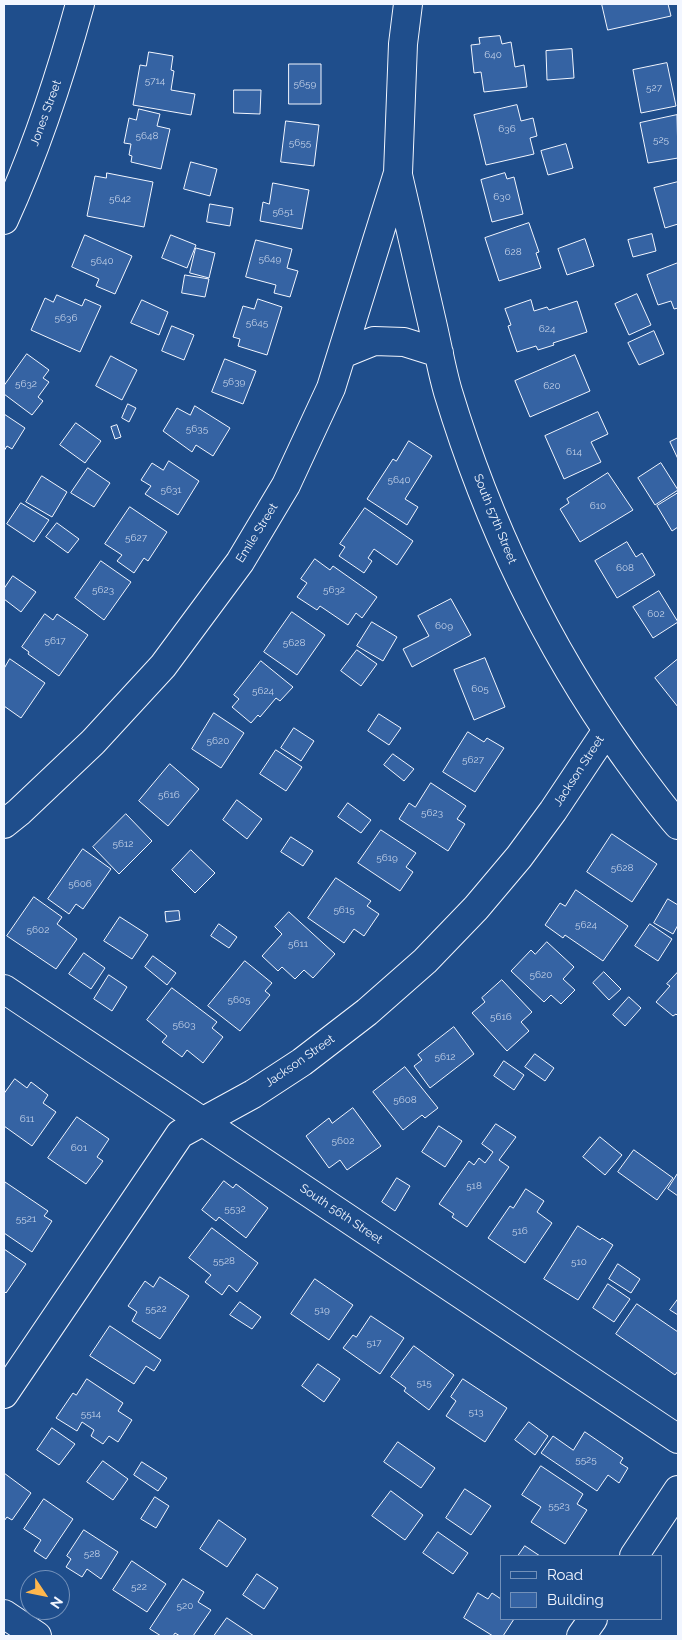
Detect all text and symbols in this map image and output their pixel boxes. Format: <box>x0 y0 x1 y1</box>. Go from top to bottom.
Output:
house number: 640 <box>484 49 502 61</box>
house number: 5714 <box>145 75 165 87</box>
street label: Jones Street <box>27 78 65 148</box>
house number: 5659 <box>294 78 316 90</box>
house number: 527 <box>646 82 662 94</box>
house number: 636 <box>498 123 516 135</box>
house number: 5648 <box>136 130 158 142</box>
house number: 525 <box>653 134 669 146</box>
house number: 5655 <box>289 137 311 149</box>
house number: 630 <box>493 191 511 203</box>
house number: 5642 <box>109 193 131 205</box>
house number: 5651 <box>272 206 294 218</box>
house number: 628 <box>504 246 522 258</box>
house number: 5649 <box>259 253 281 265</box>
house number: 5640 <box>90 255 114 267</box>
house number: 5636 <box>55 312 77 324</box>
house number: 5645 <box>246 317 268 329</box>
house number: 624 <box>539 323 555 335</box>
house number: 5639 <box>223 376 245 388</box>
house number: 5632 <box>15 378 37 390</box>
house number: 620 <box>543 380 561 392</box>
house number: 5635 <box>186 423 208 435</box>
house number: 614 <box>566 446 582 458</box>
street label: South 57th Street <box>470 472 520 566</box>
house number: 5640 <box>387 474 411 486</box>
house number: 5631 <box>160 484 182 496</box>
house number: 610 <box>590 500 606 512</box>
street label: Emile Street <box>233 501 281 565</box>
house number: 5627 <box>125 532 147 544</box>
house number: 608 <box>616 562 634 574</box>
house number: 5623 <box>92 584 114 596</box>
house number: 5632 <box>323 584 345 596</box>
house number: 602 <box>647 608 665 620</box>
house number: 609 <box>435 620 453 632</box>
house number: 5617 <box>44 635 66 647</box>
house number: 5628 <box>283 637 305 649</box>
house number: 605 <box>471 683 489 695</box>
house number: 5624 <box>252 685 274 697</box>
street label: Jackson Street <box>551 733 607 809</box>
house number: 5620 <box>207 735 229 747</box>
house number: 5627 <box>462 754 484 766</box>
house number: 5616 <box>158 789 180 801</box>
house number: 5623 <box>421 807 443 819</box>
house number: 5612 <box>113 838 133 850</box>
house number: 5619 <box>376 852 398 864</box>
house number: 5628 <box>611 862 633 874</box>
house number: 5606 <box>68 878 92 890</box>
house number: 5615 <box>333 904 355 916</box>
house number: 5624 <box>575 919 597 931</box>
house number: 5602 <box>27 924 49 936</box>
house number: 5611 <box>288 938 308 950</box>
house number: 5620 <box>530 969 552 981</box>
house number: 5605 <box>227 994 251 1006</box>
house number: 5616 <box>490 1011 512 1023</box>
house number: 5603 <box>173 1019 195 1031</box>
street label: Jackson Street <box>263 1032 337 1090</box>
house number: 5612 <box>435 1051 455 1063</box>
house number: 5608 <box>393 1094 417 1106</box>
house number: 611 <box>20 1113 34 1125</box>
house number: 5602 <box>332 1135 354 1147</box>
house number: 601 <box>71 1142 87 1154</box>
house number: 518 <box>466 1180 482 1192</box>
street label: South 56th Street <box>297 1181 385 1247</box>
house number: 5532 <box>224 1203 246 1215</box>
house number: 5521 <box>16 1213 36 1225</box>
house number: 516 <box>512 1225 528 1237</box>
house number: 5528 <box>213 1255 235 1267</box>
house number: 510 <box>571 1256 587 1268</box>
house number: 5522 <box>145 1303 167 1315</box>
house number: 519 <box>314 1304 330 1316</box>
house number: 517 <box>366 1337 382 1349</box>
house number: 515 <box>416 1377 432 1389</box>
house number: 513 <box>468 1406 484 1418</box>
house number: 5514 <box>81 1408 101 1420</box>
house number: 5525 <box>575 1454 597 1466</box>
house number: 5523 <box>548 1500 570 1512</box>
house number: 528 <box>84 1548 100 1560</box>
legend <box>500 1555 662 1620</box>
text: Road <box>547 1566 583 1584</box>
north arrow <box>20 1570 70 1620</box>
house number: 522 <box>131 1581 147 1593</box>
text: Building <box>547 1591 604 1609</box>
text: N <box>47 1594 66 1612</box>
house number: 520 <box>177 1600 193 1612</box>

